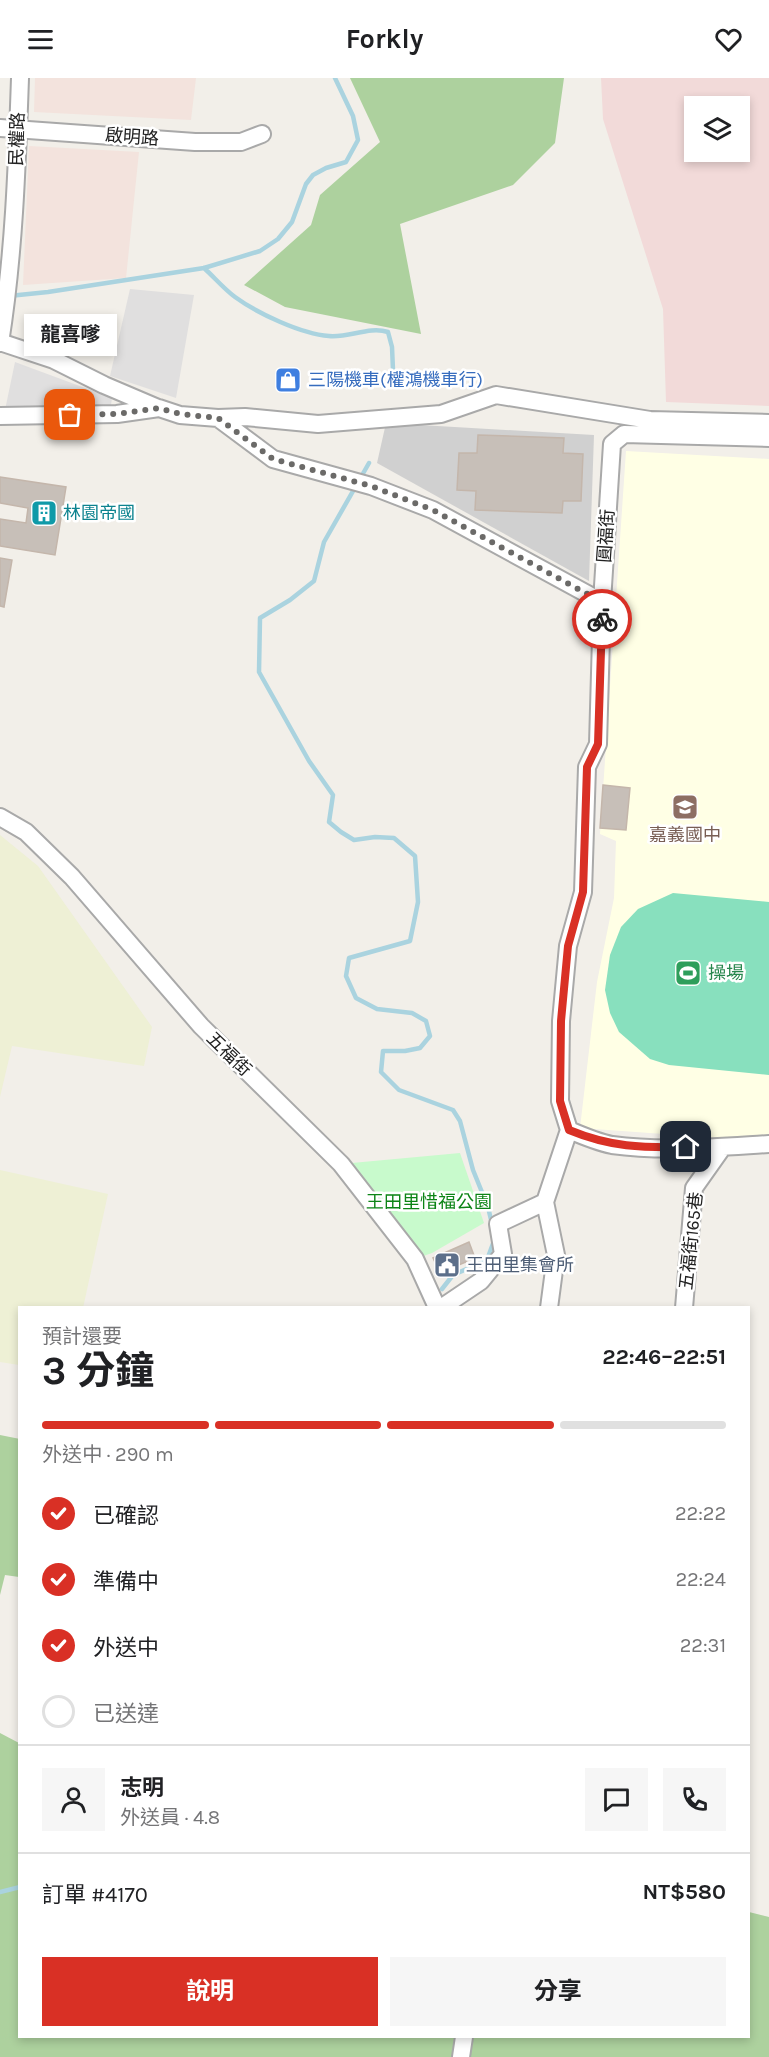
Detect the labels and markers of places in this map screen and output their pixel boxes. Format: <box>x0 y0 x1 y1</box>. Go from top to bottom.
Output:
callout: 龍喜嗲 <box>23 313 116 355</box>
shop icon: 三陽機車(權鴻機車行) <box>273 365 303 395</box>
place label: 三陽機車(權鴻機車行) <box>308 369 483 391</box>
pin <box>44 389 95 440</box>
building icon: 林園帝國 <box>29 498 59 528</box>
place label: 林園帝國 <box>63 502 135 524</box>
school or university icon: 嘉義國中 <box>670 792 700 822</box>
place label: 嘉義國中 <box>649 824 721 846</box>
sports icon: 操場 <box>673 958 703 988</box>
place label: 操場 <box>708 962 744 984</box>
pin <box>660 1121 711 1172</box>
public building icon: 王田里集會所 <box>432 1250 462 1280</box>
place label: 王田里集會所 <box>466 1254 574 1276</box>

